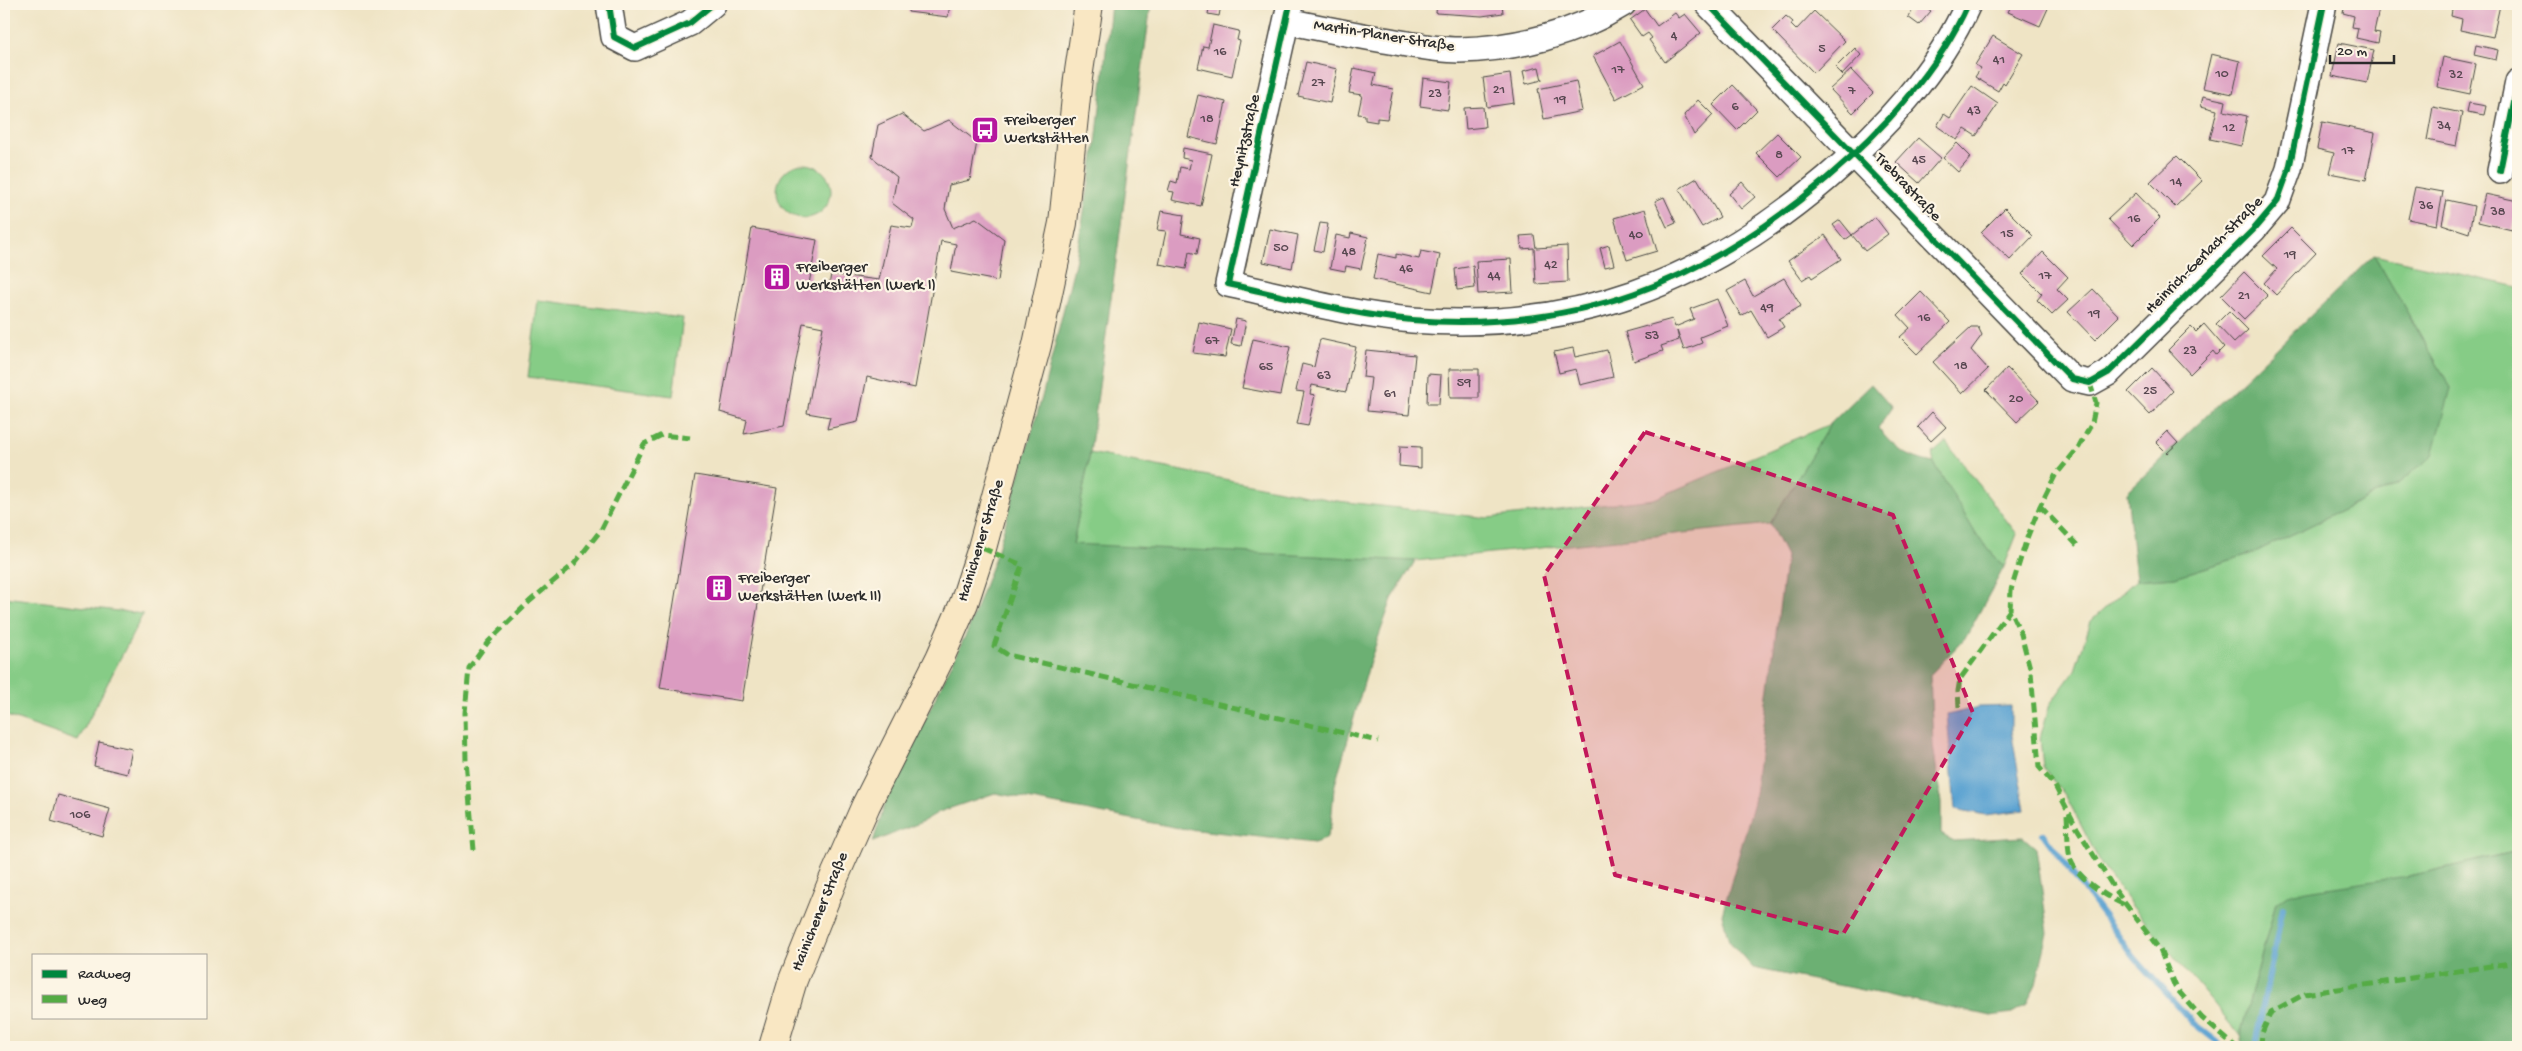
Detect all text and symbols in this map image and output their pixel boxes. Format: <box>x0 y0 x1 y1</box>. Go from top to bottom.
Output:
street label: Martin-Planer-Straße <box>1312 16 1457 58</box>
house number: 4 <box>1671 28 1678 45</box>
scale bar <box>2330 32 2393 64</box>
house number: 5 <box>1818 41 1826 58</box>
text: 20 m <box>2337 43 2367 61</box>
house number: 16 <box>1213 44 1227 61</box>
house number: 41 <box>1993 52 2005 69</box>
house number: 17 <box>1611 62 1625 79</box>
house number: 10 <box>2214 66 2229 83</box>
house number: 32 <box>2448 67 2463 84</box>
house number: 27 <box>1311 75 1326 92</box>
house number: 21 <box>1493 82 1505 99</box>
house number: 7 <box>1847 83 1856 100</box>
house number: 23 <box>1428 86 1442 103</box>
street label: Heynitzstraße <box>1226 92 1266 189</box>
house number: 19 <box>1553 92 1566 109</box>
house number: 6 <box>1731 99 1739 116</box>
house number: 43 <box>1967 103 1981 120</box>
house number: 18 <box>1199 111 1214 128</box>
place label: Freiberger Werkstätten <box>1003 112 1089 149</box>
bus stop icon: Freiberger Werkstätten <box>970 115 1000 145</box>
house number: 34 <box>2436 118 2451 135</box>
house number: 12 <box>2222 120 2235 137</box>
house number: 17 <box>2341 143 2355 160</box>
house number: 8 <box>1775 147 1783 164</box>
street label: Trebrastraße <box>1869 149 1945 227</box>
house number: 45 <box>1912 152 1926 169</box>
house number: 14 <box>2169 174 2183 191</box>
street label: Heinrich-Gerlach-Straße <box>2142 193 2268 319</box>
house number: 36 <box>2418 198 2434 215</box>
house number: 38 <box>2490 204 2506 221</box>
house number: 16 <box>2127 211 2141 228</box>
house number: 15 <box>1999 226 2014 243</box>
house number: 40 <box>1629 227 1643 244</box>
house number: 50 <box>1273 240 1289 257</box>
house number: 48 <box>1342 244 1356 261</box>
house number: 19 <box>2283 247 2296 264</box>
house number: 42 <box>1544 257 1558 274</box>
place label: Freiberger Werkstätten (Werk I) <box>795 259 936 296</box>
house number: 46 <box>1399 261 1414 278</box>
building icon: Freiberger Werkstätten (Werk I) <box>762 262 792 292</box>
house number: 44 <box>1487 268 1501 285</box>
house number: 17 <box>2038 268 2052 285</box>
house number: 21 <box>2238 288 2250 305</box>
house number: 49 <box>1760 300 1774 317</box>
house number: 19 <box>2087 306 2100 323</box>
house number: 16 <box>1917 310 1931 327</box>
house number: 53 <box>1645 328 1659 345</box>
house number: 67 <box>1205 333 1220 350</box>
house number: 23 <box>2183 343 2197 360</box>
house number: 18 <box>1953 358 1968 375</box>
house number: 65 <box>1259 359 1273 376</box>
house number: 63 <box>1317 368 1331 385</box>
house number: 59 <box>1457 375 1471 392</box>
house number: 25 <box>2143 383 2157 400</box>
house number: 61 <box>1384 386 1396 403</box>
house number: 20 <box>2009 391 2023 408</box>
street label: Hainichener Straße <box>954 477 1010 604</box>
place label: Freiberger Werkstätten (Werk II) <box>737 570 882 607</box>
building icon: Freiberger Werkstätten (Werk II) <box>704 573 734 603</box>
house number: 106 <box>69 807 91 824</box>
street label: Hainichener Straße <box>788 849 854 974</box>
legend <box>32 954 208 1018</box>
text: Radweg <box>78 966 131 984</box>
text: Weg <box>78 992 107 1010</box>

